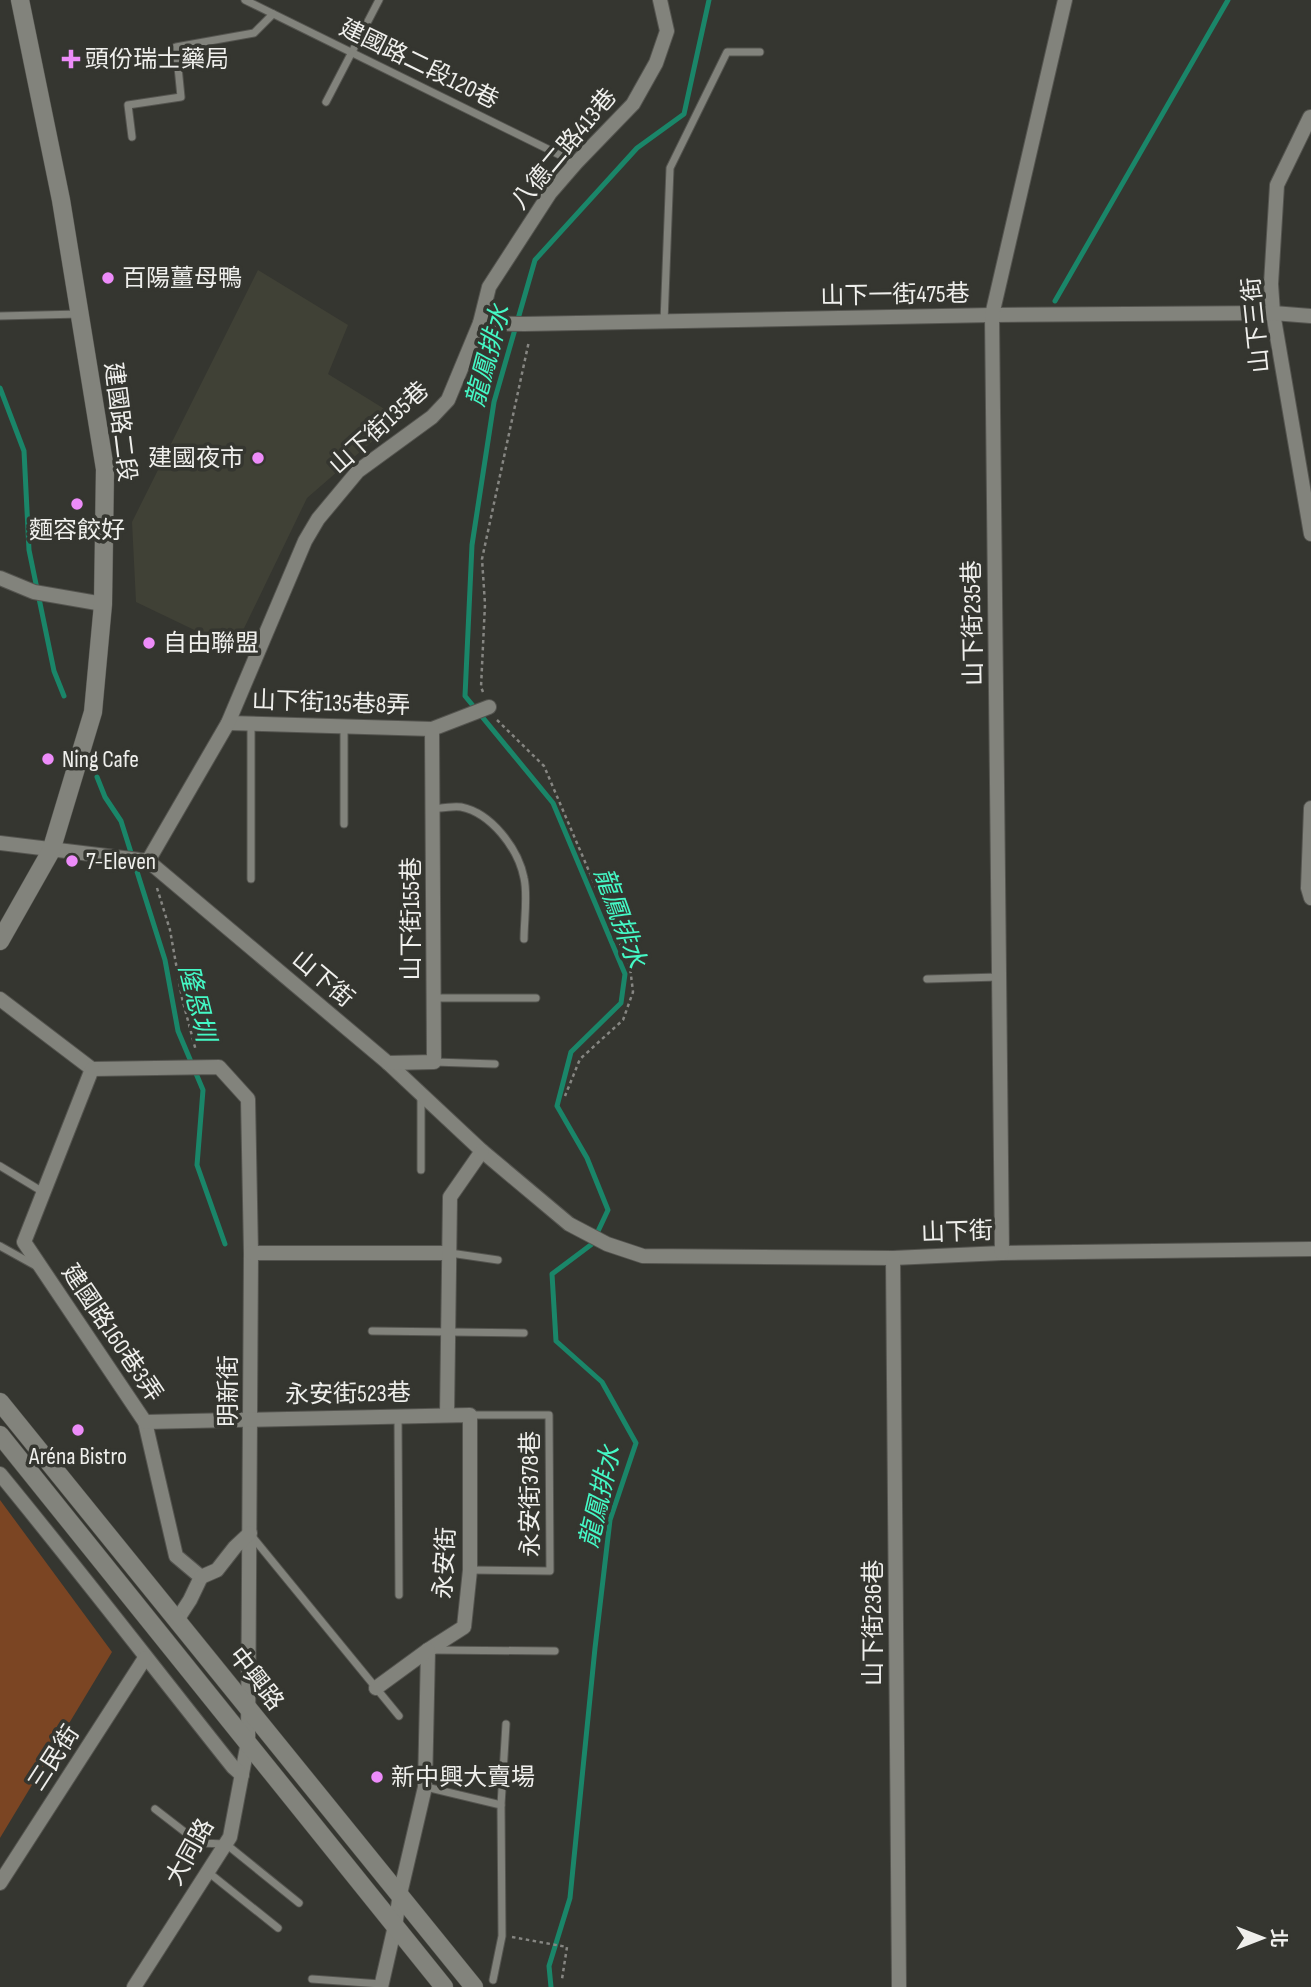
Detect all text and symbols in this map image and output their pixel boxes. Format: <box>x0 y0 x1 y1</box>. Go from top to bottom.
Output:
street label: 建國路二段120巷 <box>335 13 503 115</box>
place label: 頭份瑞士藥局 <box>85 45 229 74</box>
marker: 頭份瑞士藥局 <box>63 51 79 67</box>
street label: 八德二路413巷 <box>505 83 623 215</box>
place label: 百陽薑母鴨 <box>122 264 242 293</box>
marker: 百陽薑母鴨 <box>100 270 116 286</box>
street label: 山下三街 <box>1237 276 1275 374</box>
street label: 山下一街475巷 <box>820 279 970 311</box>
water label: 龍鳳排水 <box>461 301 518 410</box>
street label: 建國路二段 <box>98 361 142 483</box>
street label: 山下街135巷 <box>323 376 435 480</box>
place label: 建國夜市 <box>148 444 244 473</box>
marker: 建國夜市 <box>250 450 266 466</box>
marker: 麵容餃好 <box>69 496 85 512</box>
place label: 麵容餃好 <box>29 516 125 545</box>
street label: 山下街235巷 <box>957 560 989 686</box>
place label: 自由聯盟 <box>163 629 259 658</box>
marker: 自由聯盟 <box>141 635 157 651</box>
street label: 山下街135巷8弄 <box>251 686 411 720</box>
place label: Ning Cafe <box>62 745 139 774</box>
marker: Ning Cafe <box>40 751 56 767</box>
place label: 7-Eleven <box>86 847 156 876</box>
marker: 7-Eleven <box>64 853 80 869</box>
street label: 山下街155巷 <box>397 857 426 981</box>
water label: 龍鳳排水 <box>587 864 652 973</box>
street label: 山下街 <box>286 945 360 1013</box>
water label: 隆恩圳 <box>172 961 221 1048</box>
street label: 山下街 <box>921 1216 993 1248</box>
street label: 建國路160巷3弄 <box>55 1259 169 1407</box>
street label: 明新街 <box>214 1355 243 1427</box>
street label: 永安街523巷 <box>285 1378 411 1410</box>
marker: Aréna Bistro <box>70 1422 86 1438</box>
street label: 永安街378巷 <box>516 1431 545 1557</box>
place label: Aréna Bistro <box>28 1442 127 1471</box>
water label: 龍鳳排水 <box>574 1442 628 1551</box>
street label: 永安街 <box>429 1526 461 1600</box>
street label: 山下街236巷 <box>859 1560 888 1686</box>
street label: 中興路 <box>222 1642 290 1716</box>
street label: 三民街 <box>22 1720 86 1796</box>
place label: 新中興大賣場 <box>391 1763 535 1792</box>
marker: 新中興大賣場 <box>369 1769 385 1785</box>
street label: 大同路 <box>160 1813 220 1891</box>
north arrow <box>1227 1903 1297 1973</box>
text: 北 <box>1266 1928 1289 1948</box>

